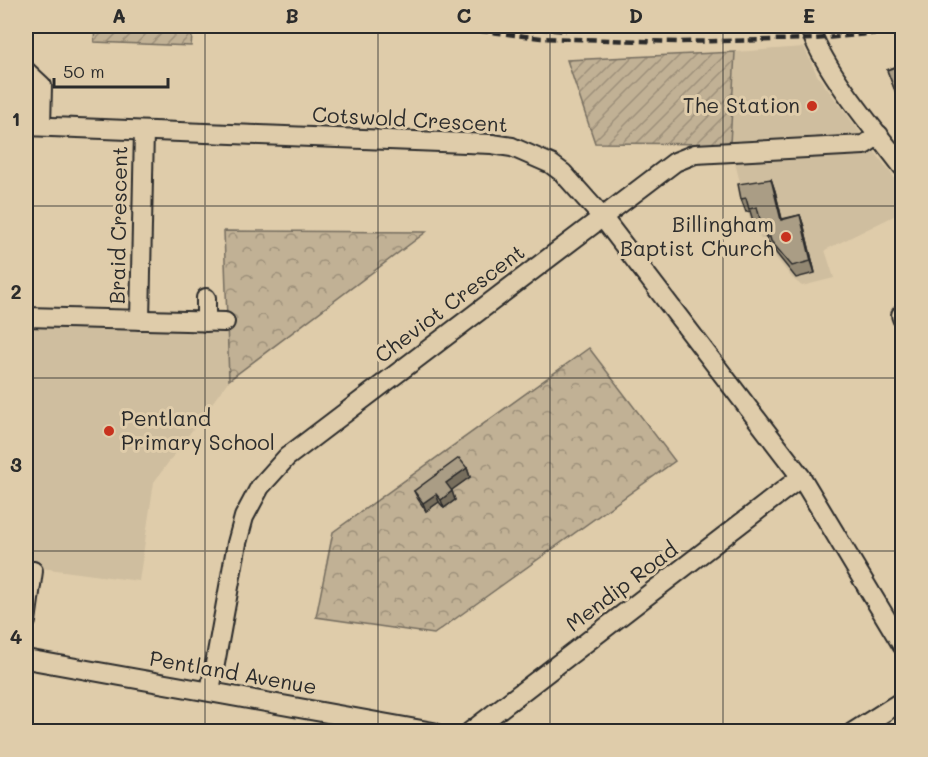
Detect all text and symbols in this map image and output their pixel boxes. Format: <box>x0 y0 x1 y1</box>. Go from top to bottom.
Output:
text: A <box>112 2 126 28</box>
text: B <box>285 2 299 28</box>
text: C <box>457 2 472 28</box>
text: D <box>629 2 643 28</box>
text: E <box>803 2 815 28</box>
scale bar <box>54 51 168 89</box>
text: 50 m <box>63 59 105 83</box>
place label: The Station <box>683 91 800 118</box>
marker: The Station <box>805 99 819 113</box>
street label: Cotswold Crescent <box>312 100 509 137</box>
text: 1 <box>12 105 20 131</box>
street label: Braid Crescent <box>103 146 132 304</box>
place label: Billingham Baptist Church <box>620 210 774 261</box>
marker: Billingham Baptist Church <box>779 230 793 244</box>
street label: Cheviot Crescent <box>369 238 529 368</box>
text: 2 <box>10 278 22 304</box>
place label: Pentland Primary School <box>121 404 275 455</box>
marker: Pentland Primary School <box>102 424 116 438</box>
text: 3 <box>10 451 22 477</box>
street label: Mendip Road <box>560 535 682 637</box>
text: 4 <box>10 623 23 649</box>
street label: Pentland Avenue <box>148 644 319 700</box>

